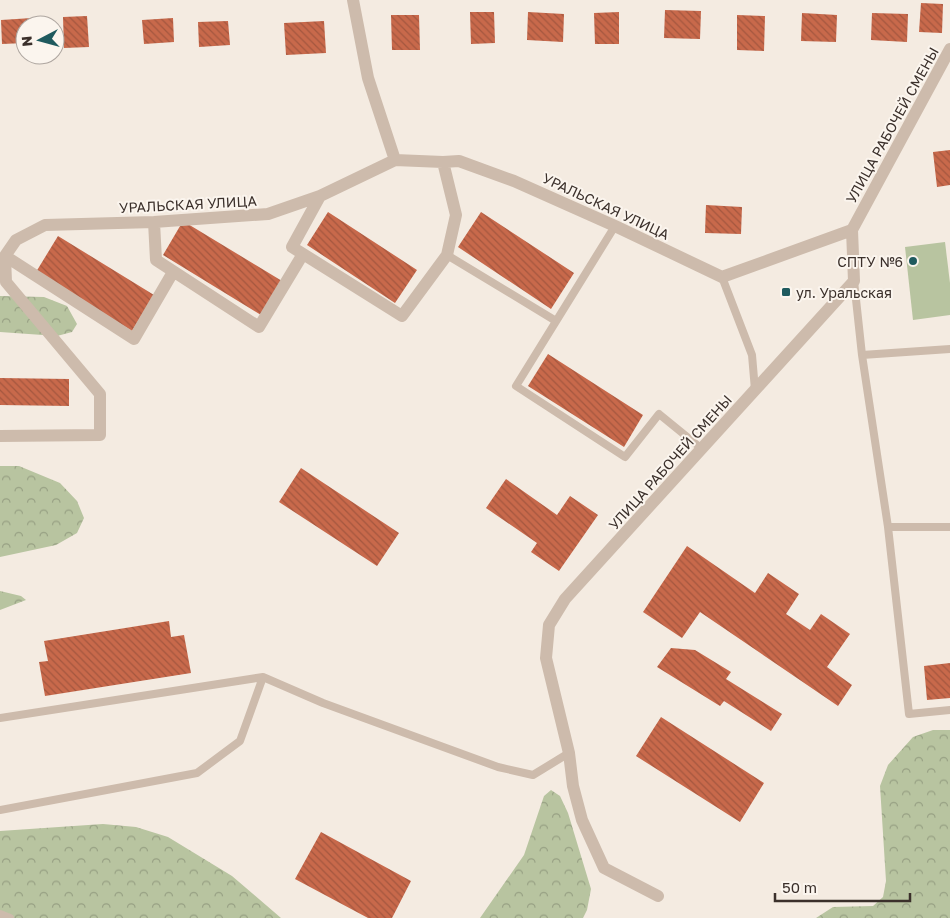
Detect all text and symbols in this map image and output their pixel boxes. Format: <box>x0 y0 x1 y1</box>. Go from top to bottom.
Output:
north arrow <box>15 15 65 65</box>
text: N <box>18 35 36 48</box>
street label: УЛИЦА РАБОЧЕЙ СМЕНЫ <box>842 44 942 206</box>
street label: УРАЛЬСКАЯ УЛИЦА <box>540 169 673 243</box>
street label: УРАЛЬСКАЯ УЛИЦА <box>119 192 258 216</box>
place label: СПТУ №6 <box>837 253 903 270</box>
marker: СПТУ №6 <box>907 255 919 267</box>
place label: ул. Уральская <box>796 284 892 301</box>
marker: ул. Уральская <box>780 286 792 298</box>
street label: УЛИЦА РАБОЧЕЙ СМЕНЫ <box>605 391 735 533</box>
scale bar <box>775 870 910 902</box>
text: 50 m <box>782 878 817 896</box>

